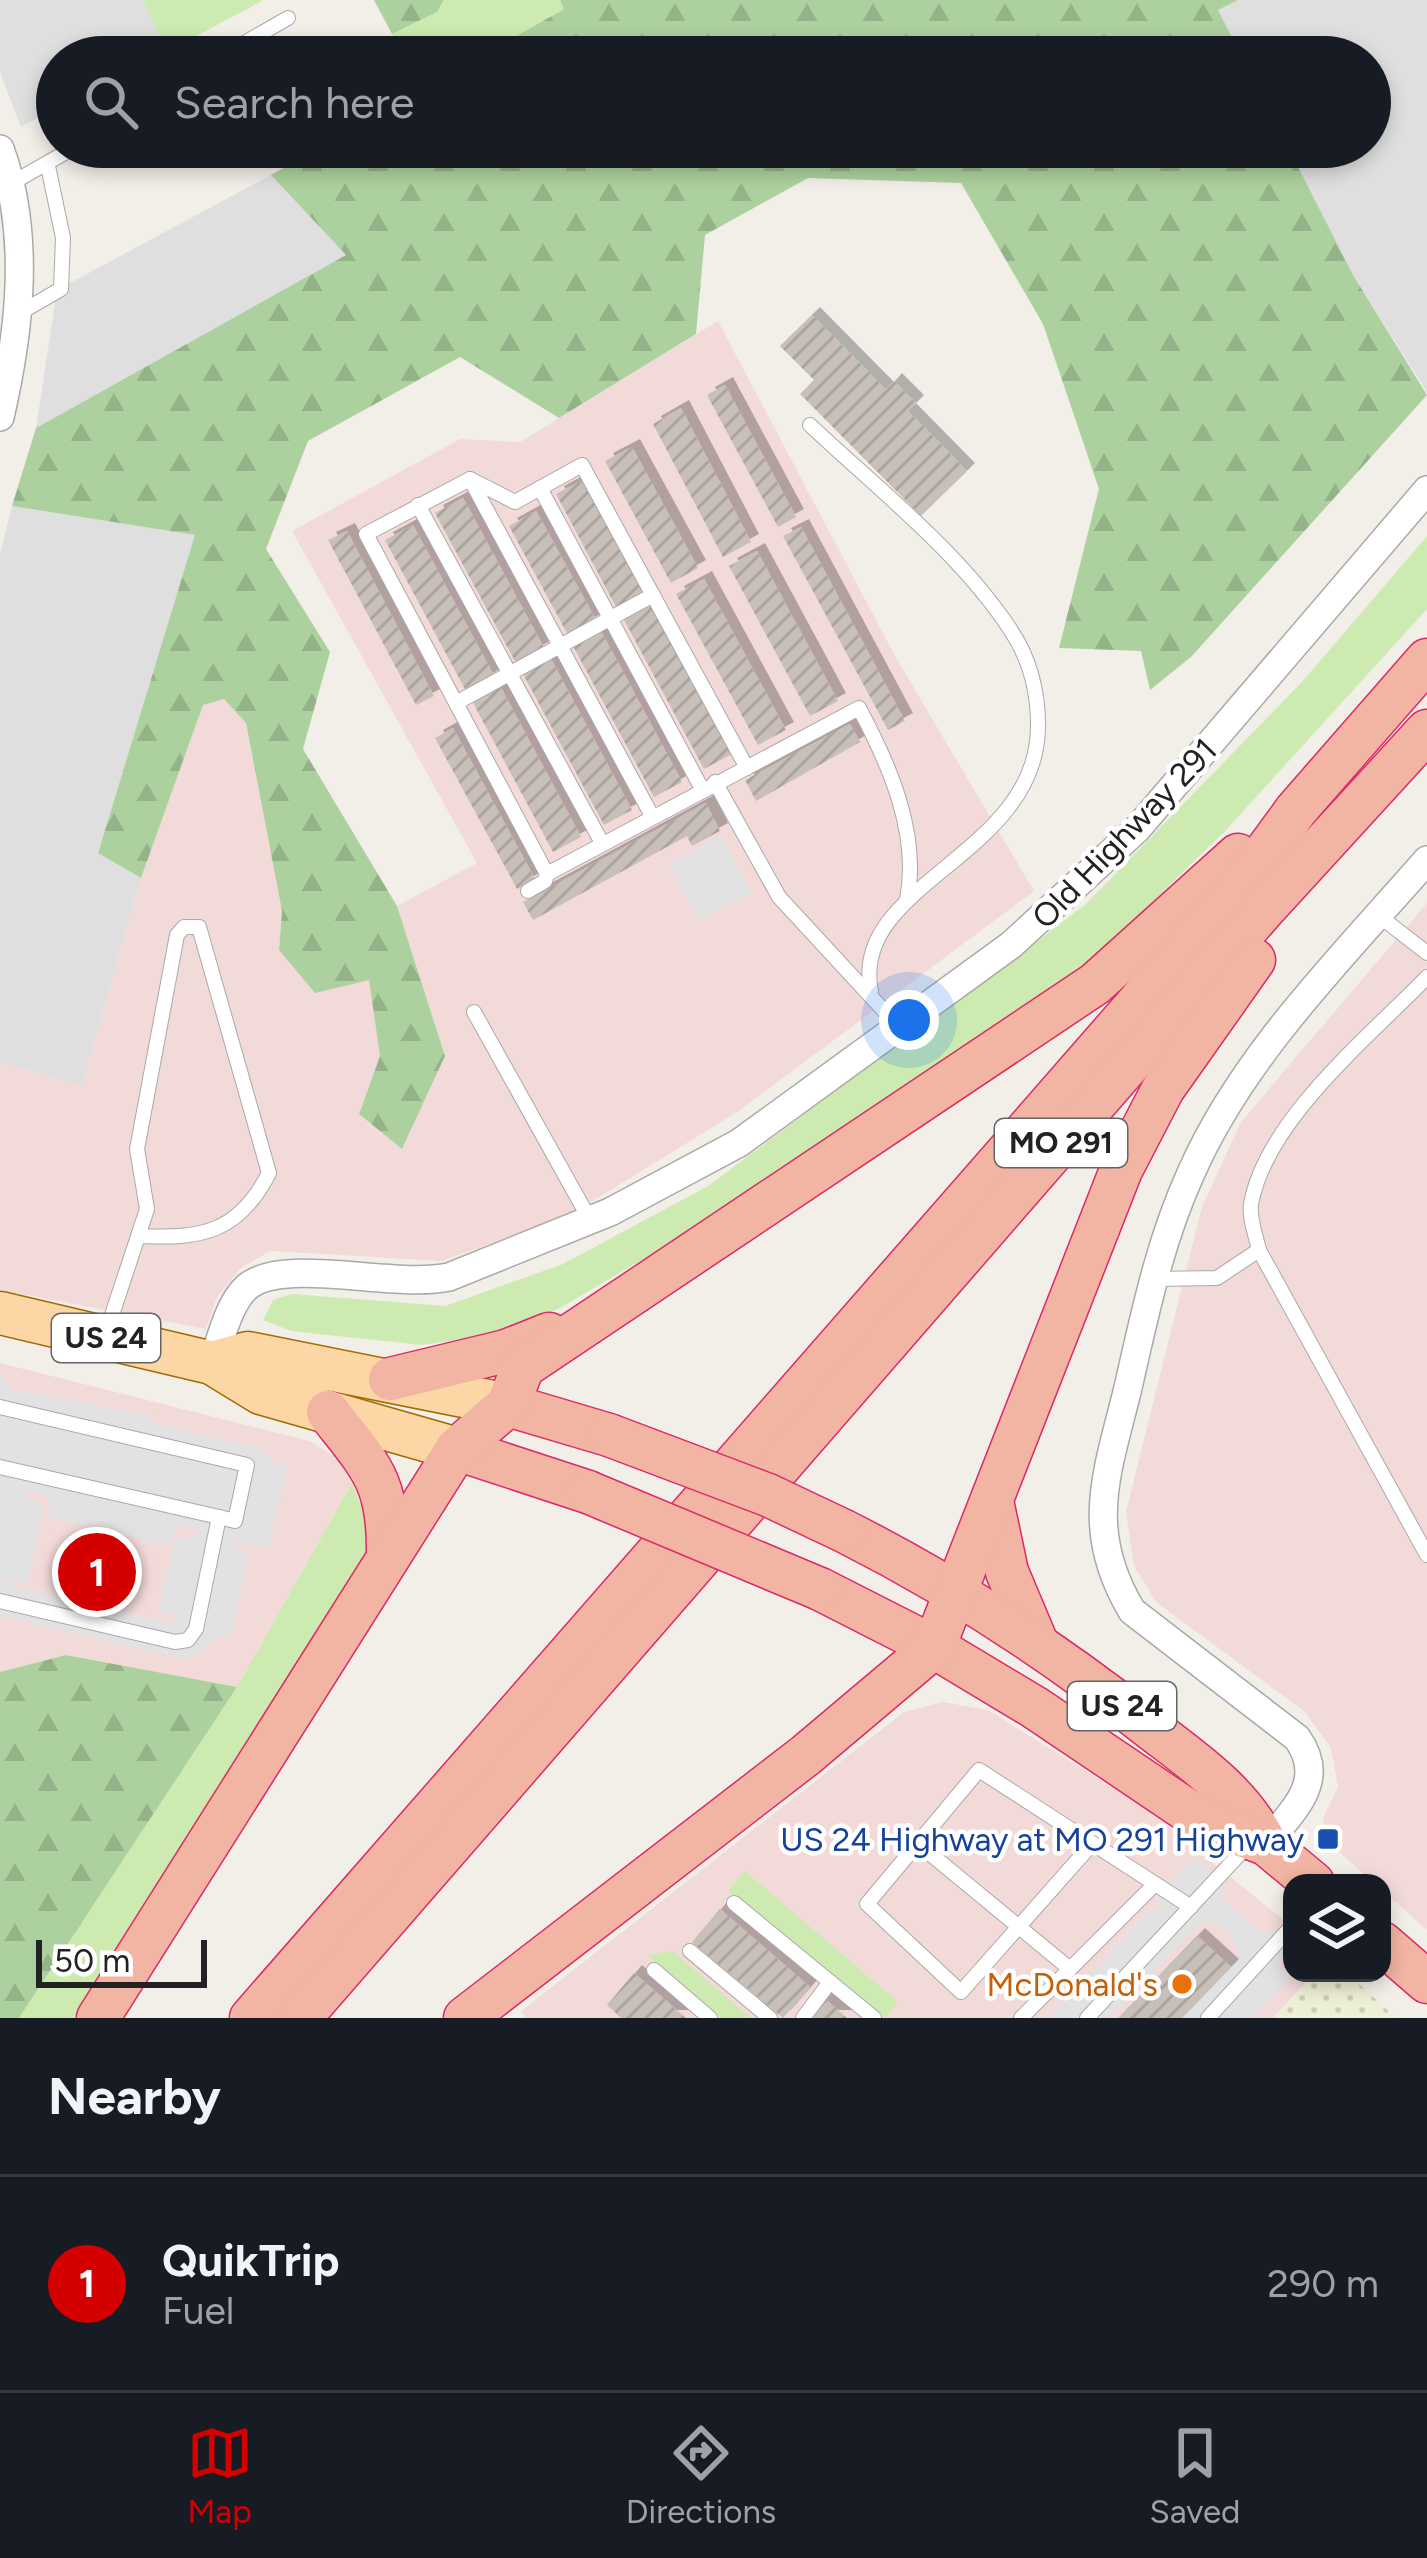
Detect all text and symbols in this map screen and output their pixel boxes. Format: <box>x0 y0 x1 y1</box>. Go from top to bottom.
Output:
search box <box>36 36 1391 168</box>
icon: search <box>78 69 144 135</box>
text: Search here <box>174 75 414 129</box>
street label: Old Highway 291 <box>1024 730 1225 936</box>
your location <box>879 990 939 1050</box>
road number: MO 291 <box>995 1119 1127 1167</box>
road number: US 24 <box>52 1314 160 1362</box>
pin: 1 <box>58 1527 136 1617</box>
road number: US 24 <box>1068 1682 1176 1730</box>
place label: US 24 Highway at MO 291 Highway <box>780 1820 1305 1859</box>
marker: US 24 Highway at MO 291 Highway <box>1315 1826 1341 1852</box>
map controls <box>1283 1874 1391 1982</box>
button: layers <box>1283 1874 1391 1982</box>
scale bar <box>36 1934 207 1987</box>
text: 50 m <box>54 1941 130 1980</box>
place label: McDonald's <box>987 1965 1158 2004</box>
marker: McDonald's <box>1169 1971 1195 1997</box>
text: Nearby <box>48 2066 221 2127</box>
text: QuikTrip <box>162 2233 340 2287</box>
text: 1 <box>79 2260 95 2307</box>
text: 290 m <box>1267 2260 1379 2307</box>
text: Fuel <box>162 2287 234 2334</box>
tab: Map <box>187 2420 253 2531</box>
tab: Directions <box>626 2420 776 2531</box>
tab: Saved <box>1149 2420 1240 2531</box>

